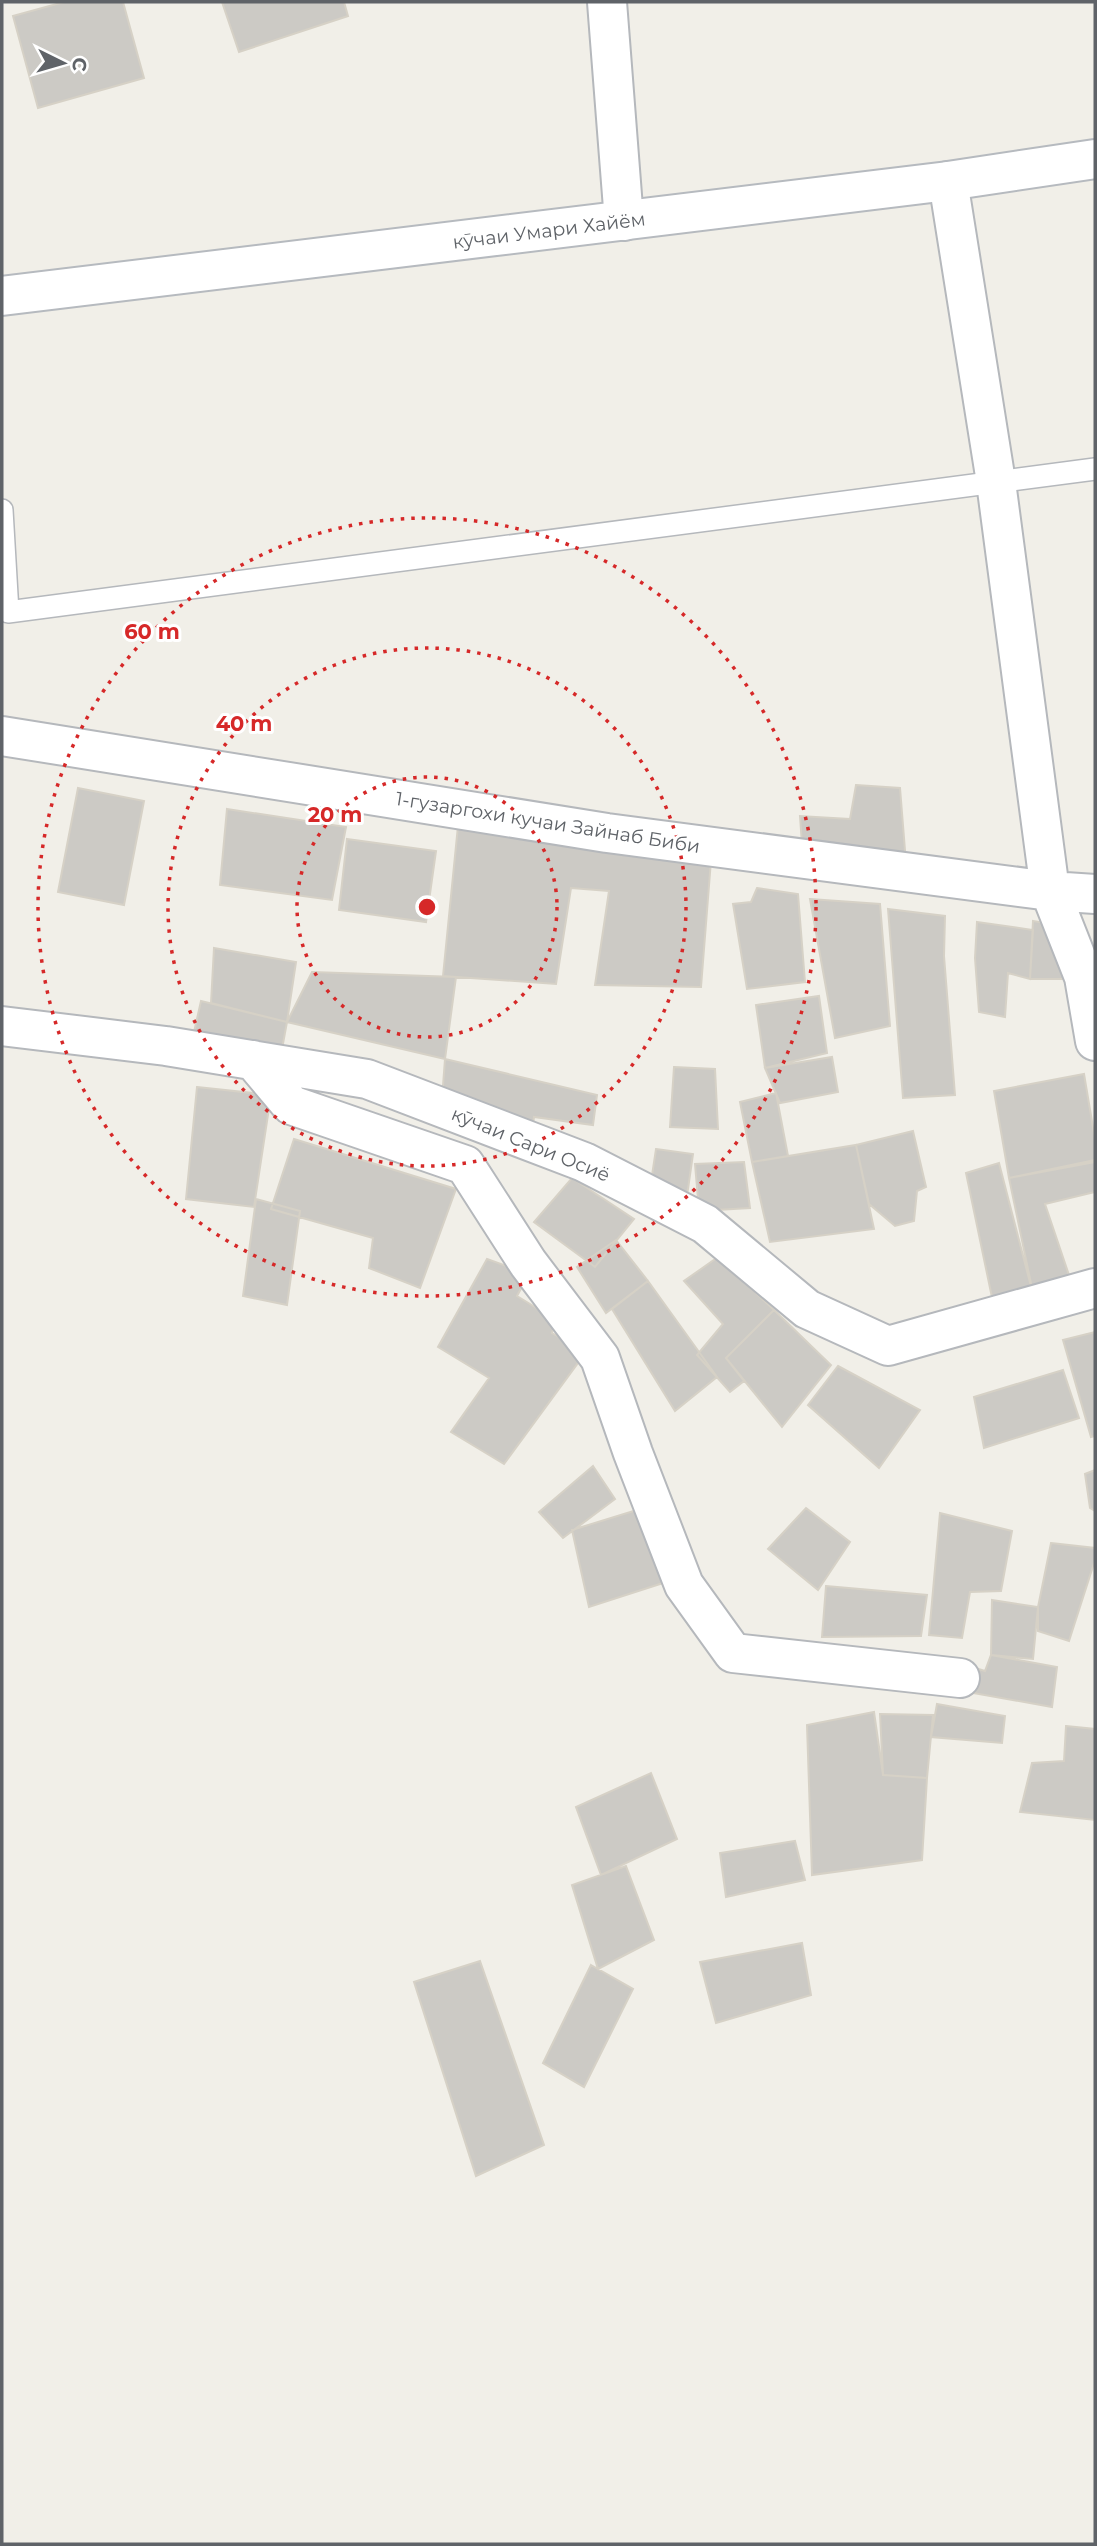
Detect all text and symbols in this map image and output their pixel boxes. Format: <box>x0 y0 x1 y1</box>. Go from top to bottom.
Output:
north arrow <box>28 28 98 98</box>
text: С <box>67 57 91 73</box>
street label: кӯчаи Умари Хайём <box>451 207 647 254</box>
text: 60 m <box>124 619 180 644</box>
text: 40 m <box>216 711 272 736</box>
street label: 1-гузаргохи кучаи Зайнаб Биби <box>394 787 702 858</box>
text: 20 m <box>308 802 362 827</box>
centre of rings <box>415 895 439 919</box>
street label: кӯчаи Сари Осиё <box>448 1102 614 1187</box>

